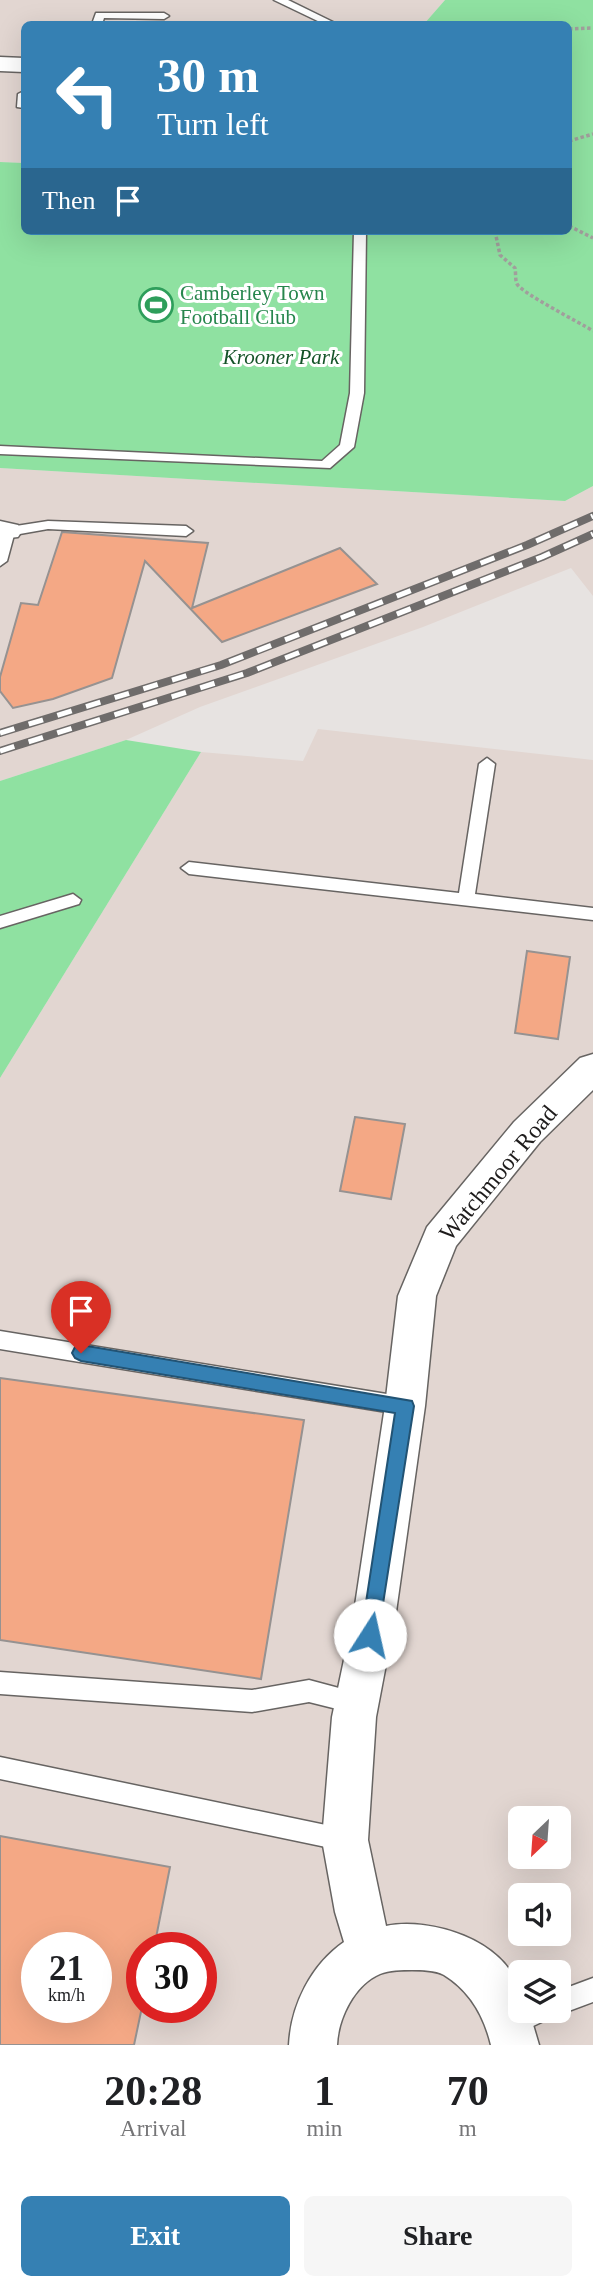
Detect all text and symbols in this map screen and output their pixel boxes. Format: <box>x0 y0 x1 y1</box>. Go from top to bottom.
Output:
text: 30 m <box>157 48 259 103</box>
icon: left <box>42 49 133 140</box>
text: Turn left <box>157 106 269 142</box>
icon: arrive <box>109 182 147 220</box>
text: Then <box>42 186 95 215</box>
place label: Camberley Town Football Club <box>180 281 325 329</box>
sports icon: Camberley Town Football Club <box>137 286 175 324</box>
park label: Krooner Park <box>222 345 340 369</box>
street label: Watchmoor Road <box>434 1100 562 1246</box>
pin <box>51 1281 111 1353</box>
icon: arrive <box>62 1292 100 1330</box>
position arrow <box>333 1598 407 1672</box>
north arrow <box>508 1806 570 1869</box>
map controls <box>508 1806 571 2023</box>
button: sound <box>508 1883 571 1946</box>
speed limit sign: 30 <box>126 1932 217 2023</box>
text: 21 <box>49 1949 84 1988</box>
button: layers <box>508 1960 571 2023</box>
text: km/h <box>48 1985 85 2005</box>
text: 20:28 <box>104 2068 202 2114</box>
text: 1 <box>314 2068 335 2114</box>
text: 70 <box>447 2068 489 2114</box>
text: Arrival <box>120 2116 187 2141</box>
text: min <box>307 2116 342 2141</box>
text: m <box>459 2116 477 2141</box>
button: Exit <box>21 2196 290 2276</box>
button: Share <box>304 2196 572 2276</box>

